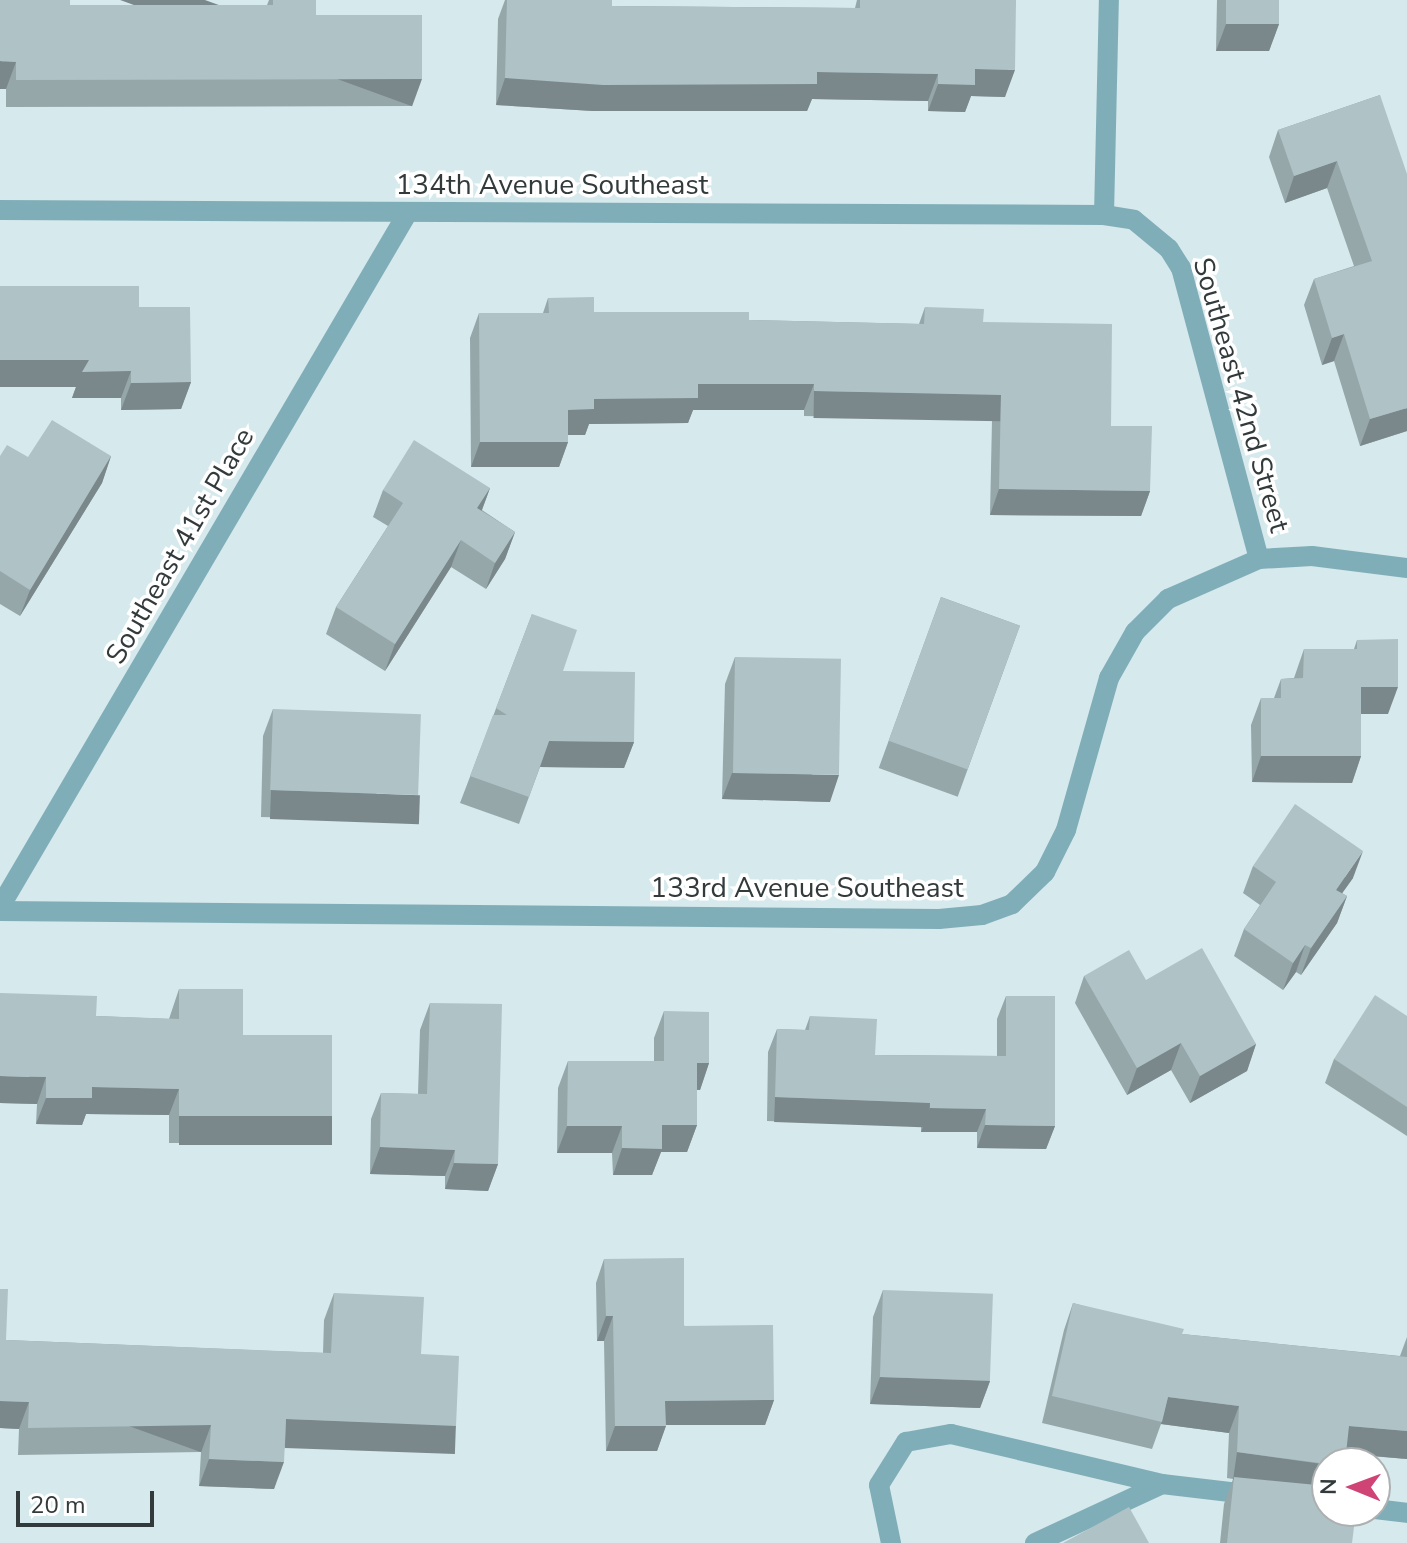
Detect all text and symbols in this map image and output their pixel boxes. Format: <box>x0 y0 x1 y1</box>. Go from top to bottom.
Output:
street label: 134th Avenue Southeast <box>396 168 708 202</box>
street label: Southeast 42nd Street <box>1186 254 1296 536</box>
street label: Southeast 41st Place <box>99 422 261 670</box>
street label: 133rd Avenue Southeast <box>650 871 964 905</box>
north arrow <box>1311 1447 1391 1527</box>
scale bar <box>20 1475 158 1525</box>
text: N <box>1314 1478 1344 1495</box>
text: 20 m <box>30 1489 86 1521</box>

